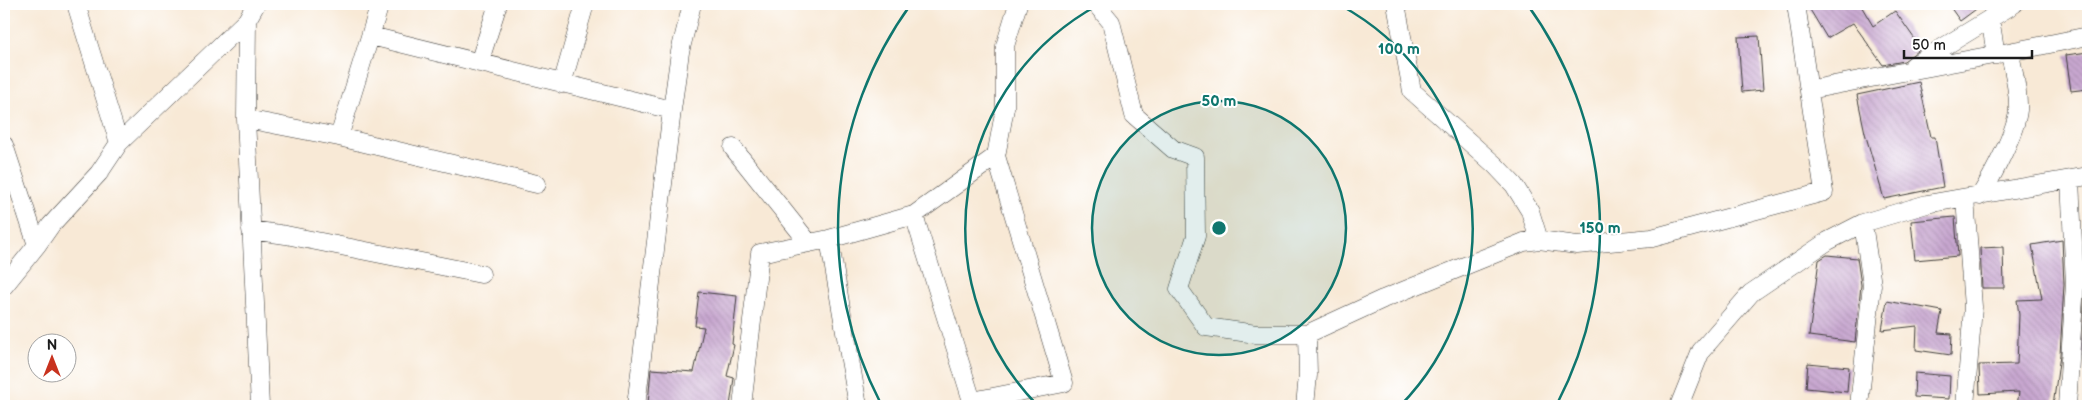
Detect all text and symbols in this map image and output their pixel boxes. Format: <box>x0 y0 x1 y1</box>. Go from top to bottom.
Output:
scale bar <box>1904 28 2032 60</box>
text: 50 m <box>1912 36 1946 55</box>
text: 100 m <box>1378 40 1420 59</box>
text: 50 m <box>1202 92 1237 111</box>
centre of rings <box>1210 219 1228 237</box>
text: 150 m <box>1579 219 1621 238</box>
north arrow <box>28 332 78 382</box>
text: N <box>47 337 57 354</box>

